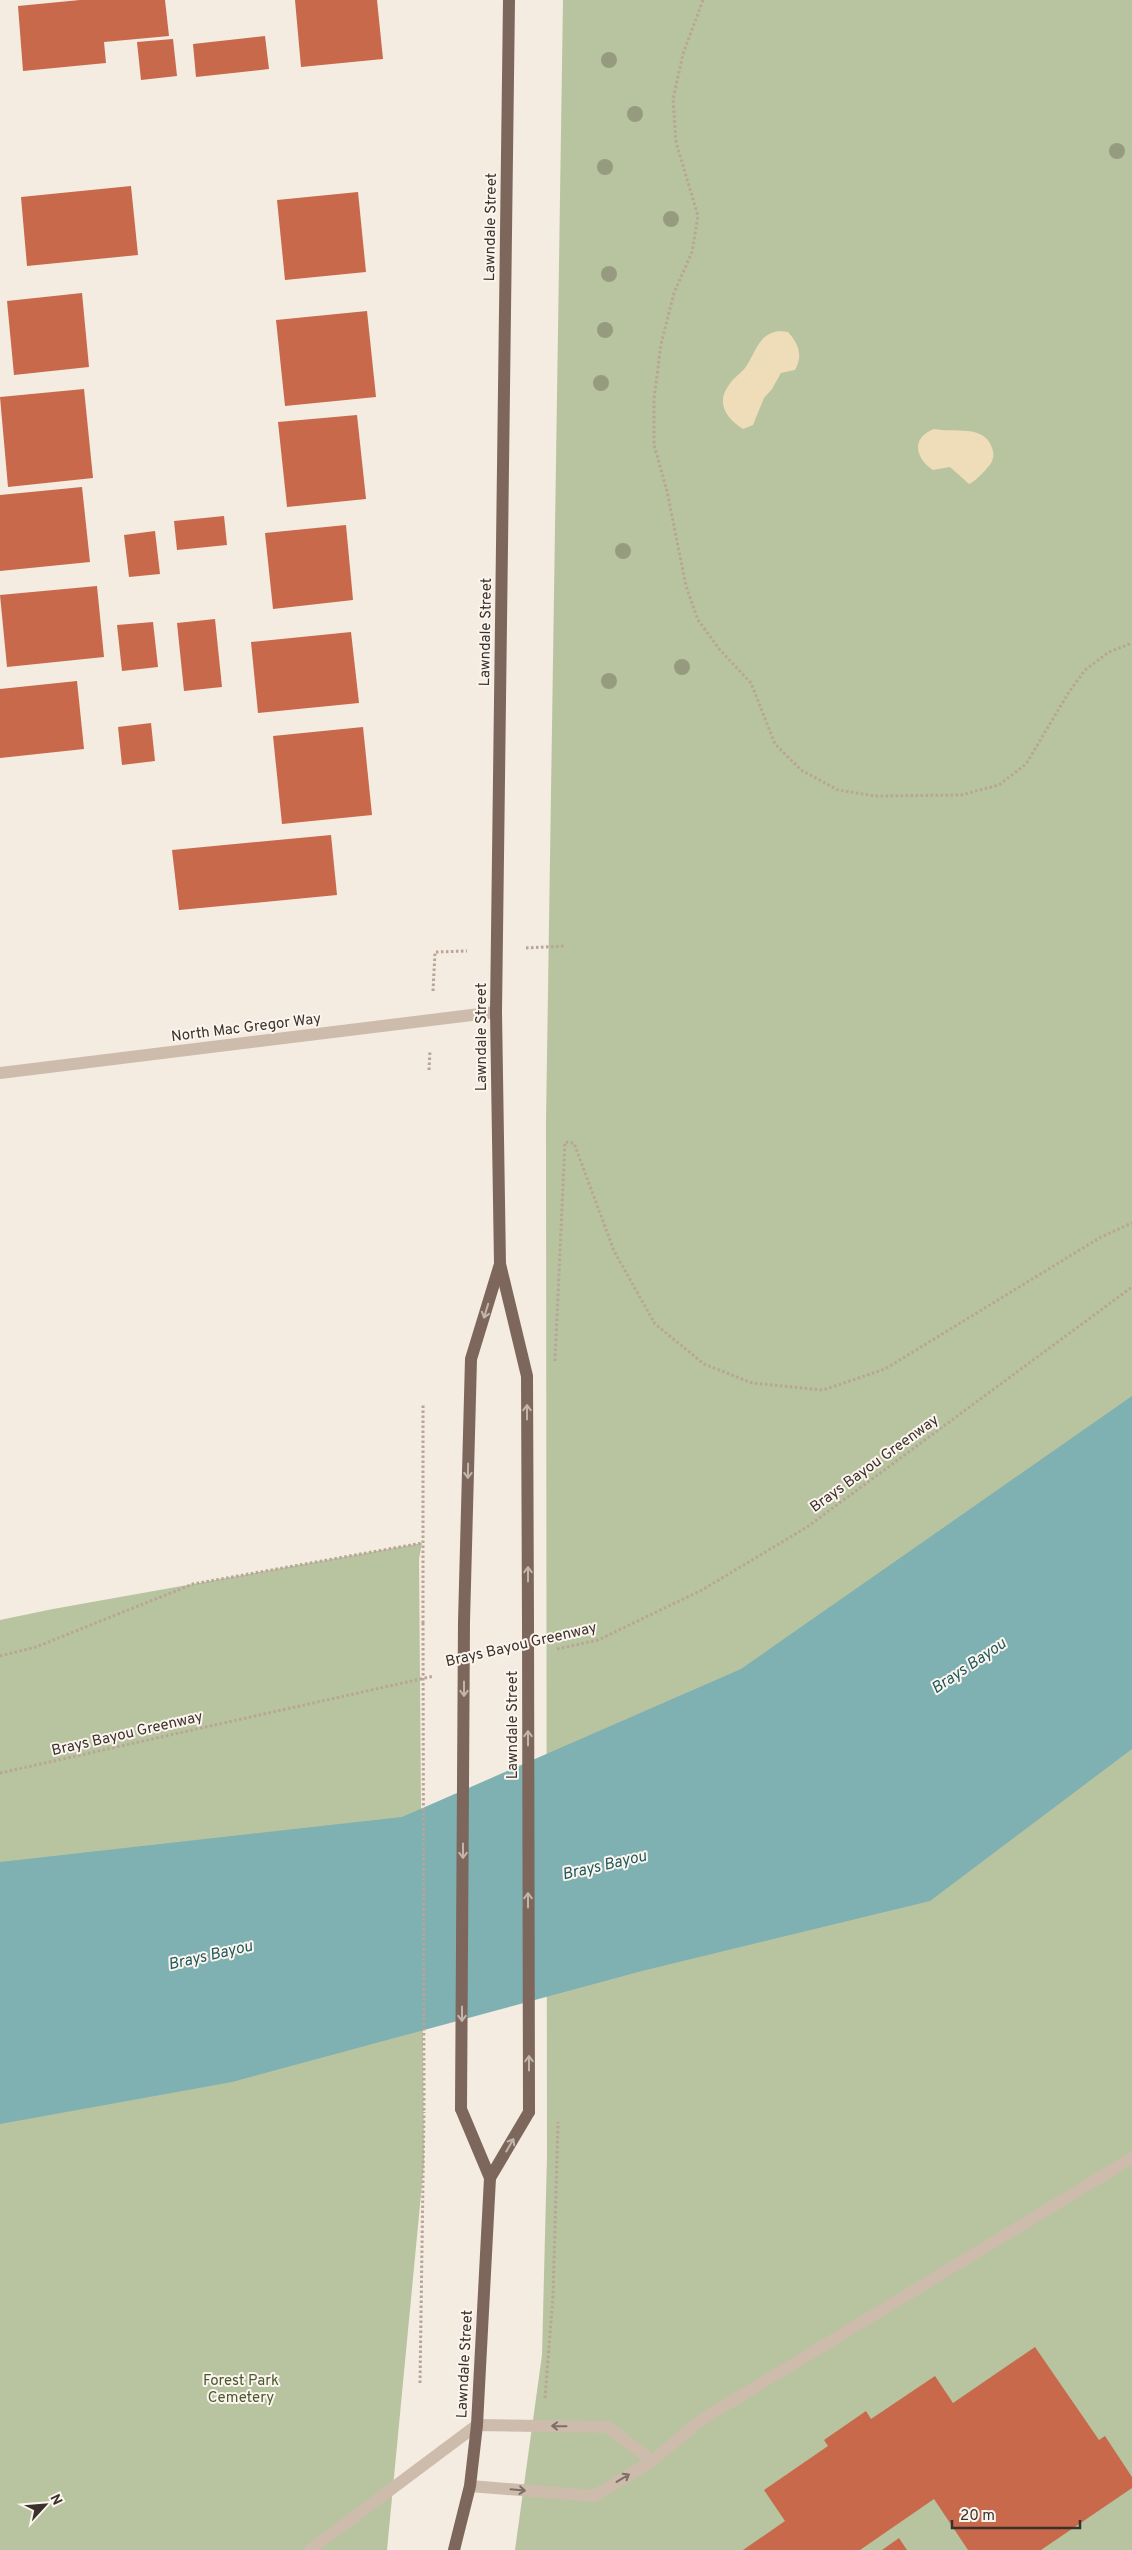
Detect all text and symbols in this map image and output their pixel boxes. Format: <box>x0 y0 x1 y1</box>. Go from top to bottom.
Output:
street label: Lawndale Street <box>481 173 502 282</box>
street label: Lawndale Street <box>476 578 497 687</box>
street label: Lawndale Street <box>473 983 492 1091</box>
street label: North Mac Gregor Way <box>170 1010 322 1047</box>
one-way arrow <box>480 1302 490 1318</box>
one-way arrow <box>522 1404 532 1420</box>
street label: Brays Bayou Greenway <box>807 1411 943 1517</box>
one-way arrow <box>463 1462 473 1479</box>
one-way arrow <box>523 1567 533 1583</box>
street label: Brays Bayou Greenway <box>444 1619 599 1672</box>
water label: Brays Bayou <box>928 1634 1011 1699</box>
street label: Lawndale Street <box>504 1671 523 1779</box>
one-way arrow <box>459 1680 469 1696</box>
street label: Brays Bayou Greenway <box>50 1708 205 1761</box>
one-way arrow <box>523 1730 533 1746</box>
one-way arrow <box>458 1842 468 1859</box>
water label: Brays Bayou <box>560 1846 649 1885</box>
one-way arrow <box>523 1893 533 1909</box>
water label: Brays Bayou <box>166 1936 255 1975</box>
one-way arrow <box>457 2005 467 2021</box>
one-way arrow <box>524 2055 534 2072</box>
one-way arrow <box>505 2138 515 2152</box>
street label: Lawndale Street <box>453 2309 478 2419</box>
park label: Forest Park Cemetery <box>203 2372 279 2408</box>
one-way arrow <box>551 2421 568 2431</box>
one-way arrow <box>615 2473 629 2483</box>
north arrow <box>20 2480 70 2530</box>
one-way arrow <box>510 2485 526 2495</box>
text: N <box>45 2492 65 2508</box>
scale bar <box>952 2498 1080 2530</box>
text: 20 m <box>960 2507 995 2526</box>

